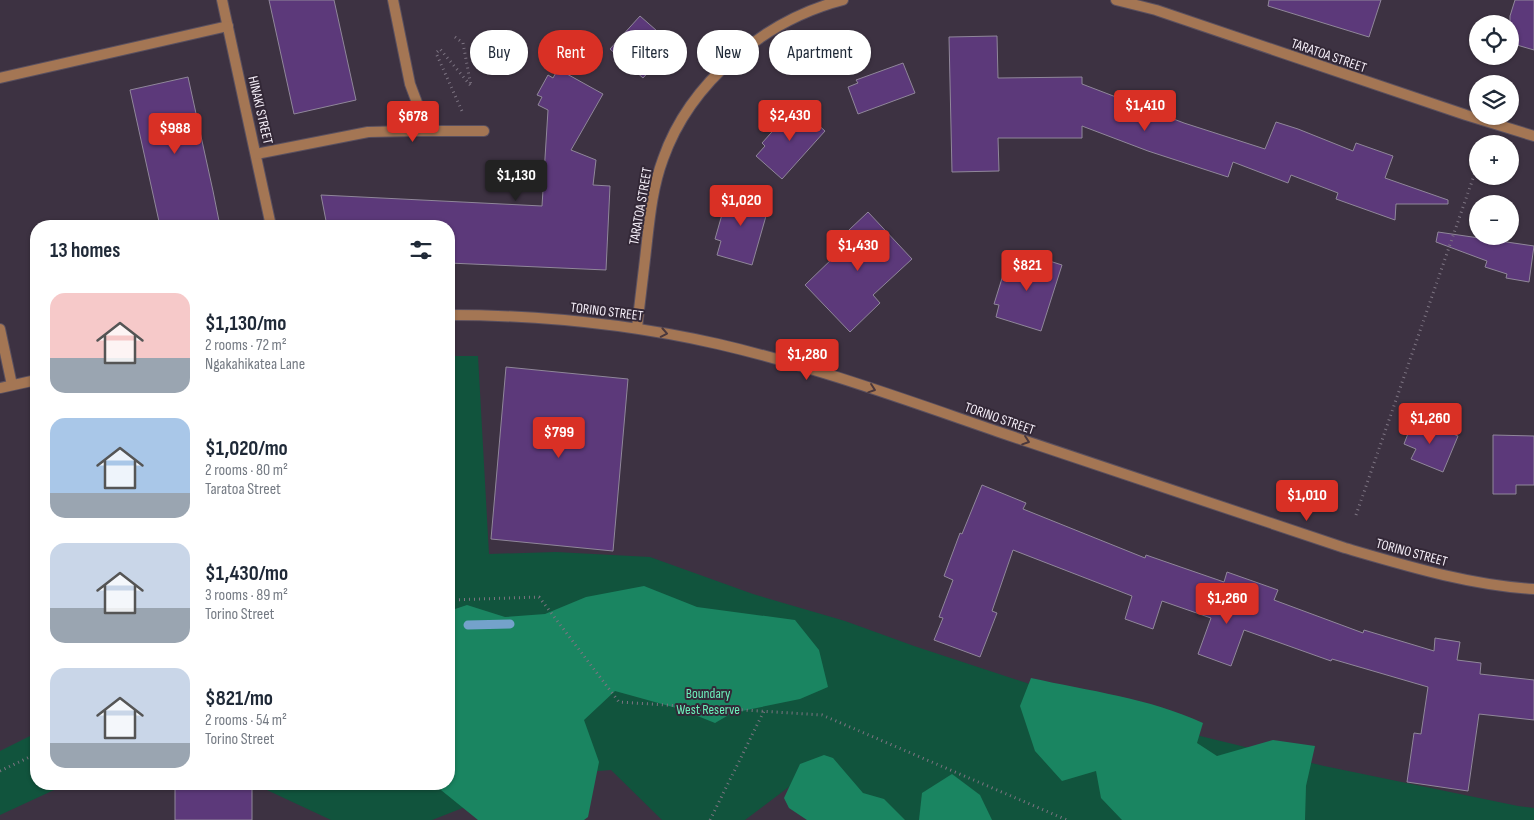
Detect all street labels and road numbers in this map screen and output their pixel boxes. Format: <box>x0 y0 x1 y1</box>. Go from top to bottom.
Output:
street label: TARATOA STREET <box>1289 35 1369 76</box>
street label: HINAKI STREET <box>244 74 277 146</box>
street label: TARATOA STREET <box>625 166 656 246</box>
street label: TORINO STREET <box>570 299 645 324</box>
street label: TORINO STREET <box>962 399 1037 439</box>
street label: TORINO STREET <box>1374 535 1450 570</box>

